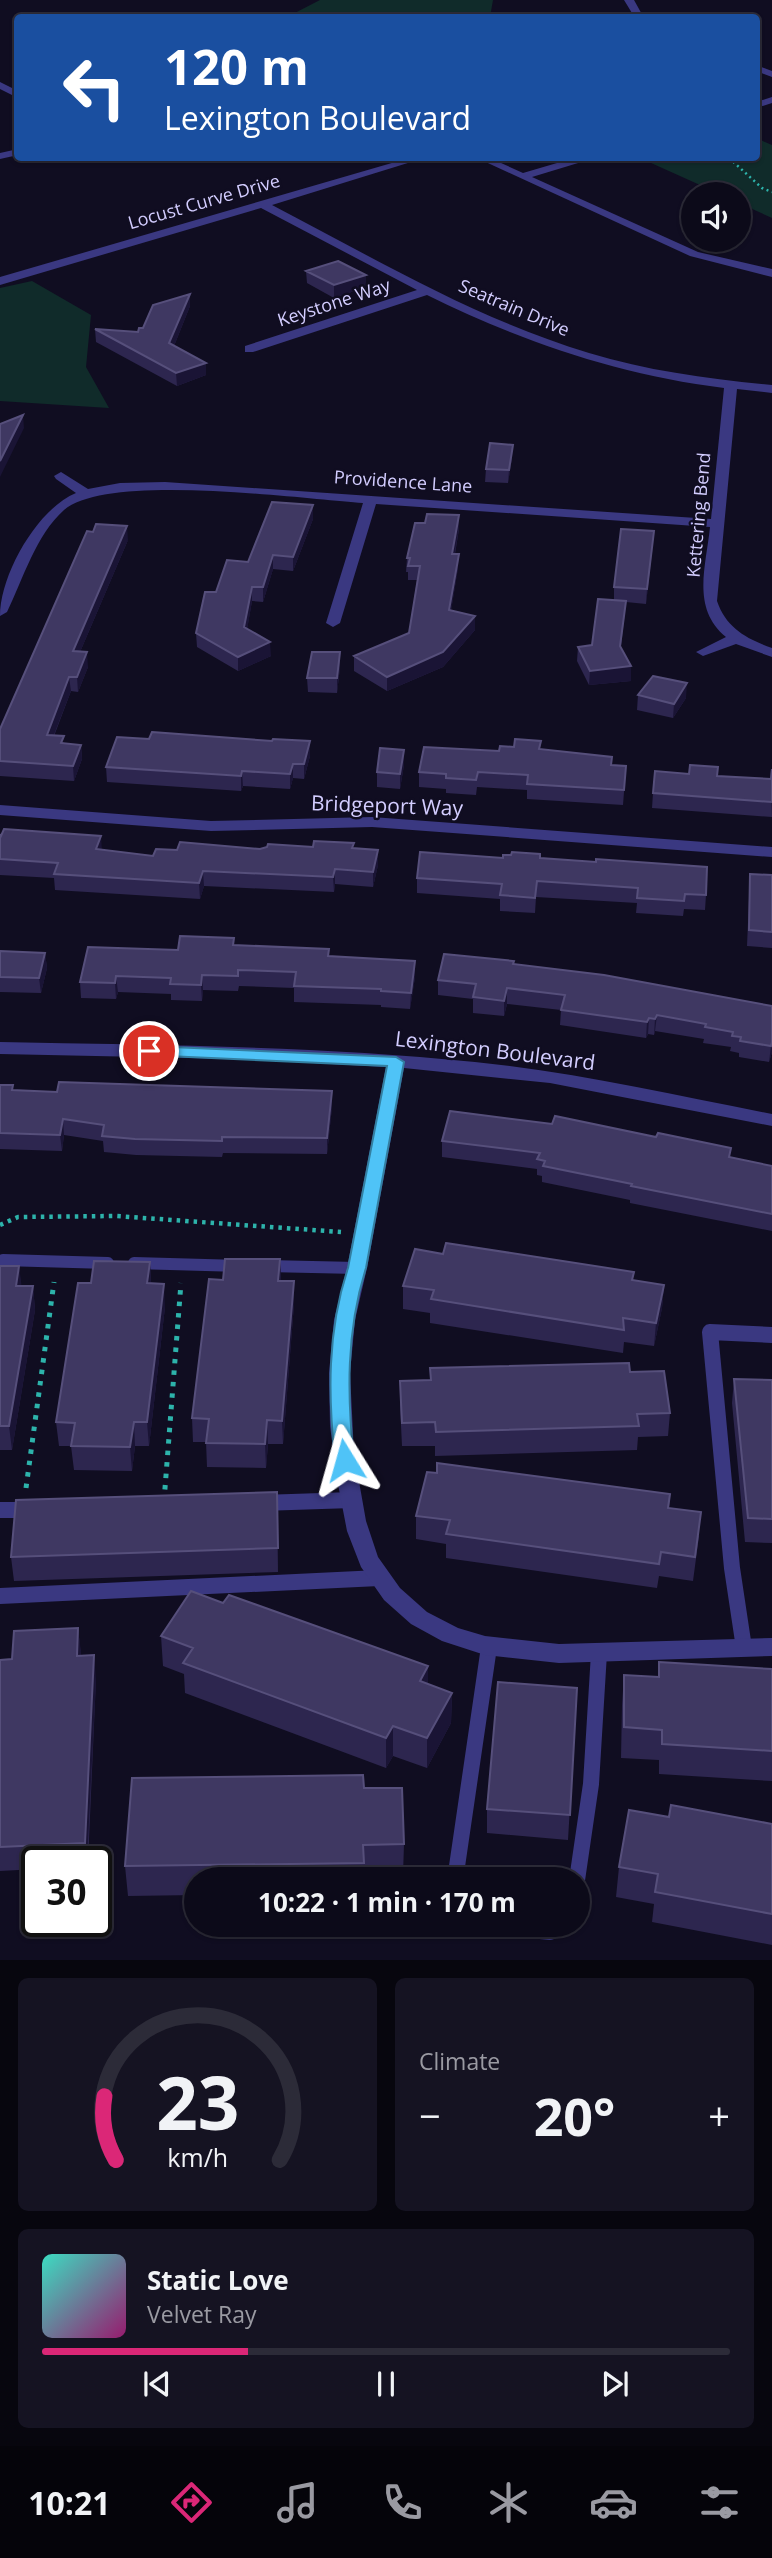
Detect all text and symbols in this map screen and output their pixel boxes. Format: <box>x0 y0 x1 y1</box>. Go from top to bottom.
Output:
text: 120 m <box>164 33 309 99</box>
icon: left <box>49 42 140 133</box>
text: Lexington Boulevard <box>164 96 471 139</box>
street label: Locust Curve Drive <box>125 168 283 234</box>
map controls <box>681 182 751 252</box>
button: sound <box>681 182 751 252</box>
street label: Keystone Way <box>274 272 394 332</box>
street label: Seatrain Drive <box>455 273 573 341</box>
street label: Kettering Bend <box>681 451 715 578</box>
street label: Providence Lane <box>333 464 473 498</box>
street label: Bridgeport Way <box>311 788 464 822</box>
pin <box>119 1021 179 1081</box>
street label: Lexington Boulevard <box>393 1024 597 1076</box>
icon: arrive <box>130 1032 168 1070</box>
position arrow <box>308 1423 382 1497</box>
speed limit sign: 30 <box>21 1846 112 1937</box>
text: 10:22 · 1 min · 170 m <box>258 1884 516 1920</box>
text: Climate <box>419 2045 500 2077</box>
text: 23 <box>156 2053 239 2152</box>
text: 20° <box>534 2080 615 2151</box>
text: − <box>419 2089 441 2141</box>
text: + <box>708 2089 730 2141</box>
text: km/h <box>167 2140 228 2174</box>
text: Static Love <box>147 2262 289 2298</box>
text: Velvet Ray <box>147 2298 257 2330</box>
icon: previous <box>138 2365 176 2403</box>
icon: pause <box>367 2365 405 2403</box>
icon: next <box>596 2365 634 2403</box>
icon: directions <box>167 2478 216 2527</box>
icon: music <box>273 2478 322 2527</box>
icon: phone <box>378 2478 427 2527</box>
icon: climate <box>484 2478 533 2527</box>
icon: car <box>589 2478 638 2527</box>
icon: filters <box>695 2478 744 2527</box>
text: 10:21 <box>28 2481 111 2524</box>

